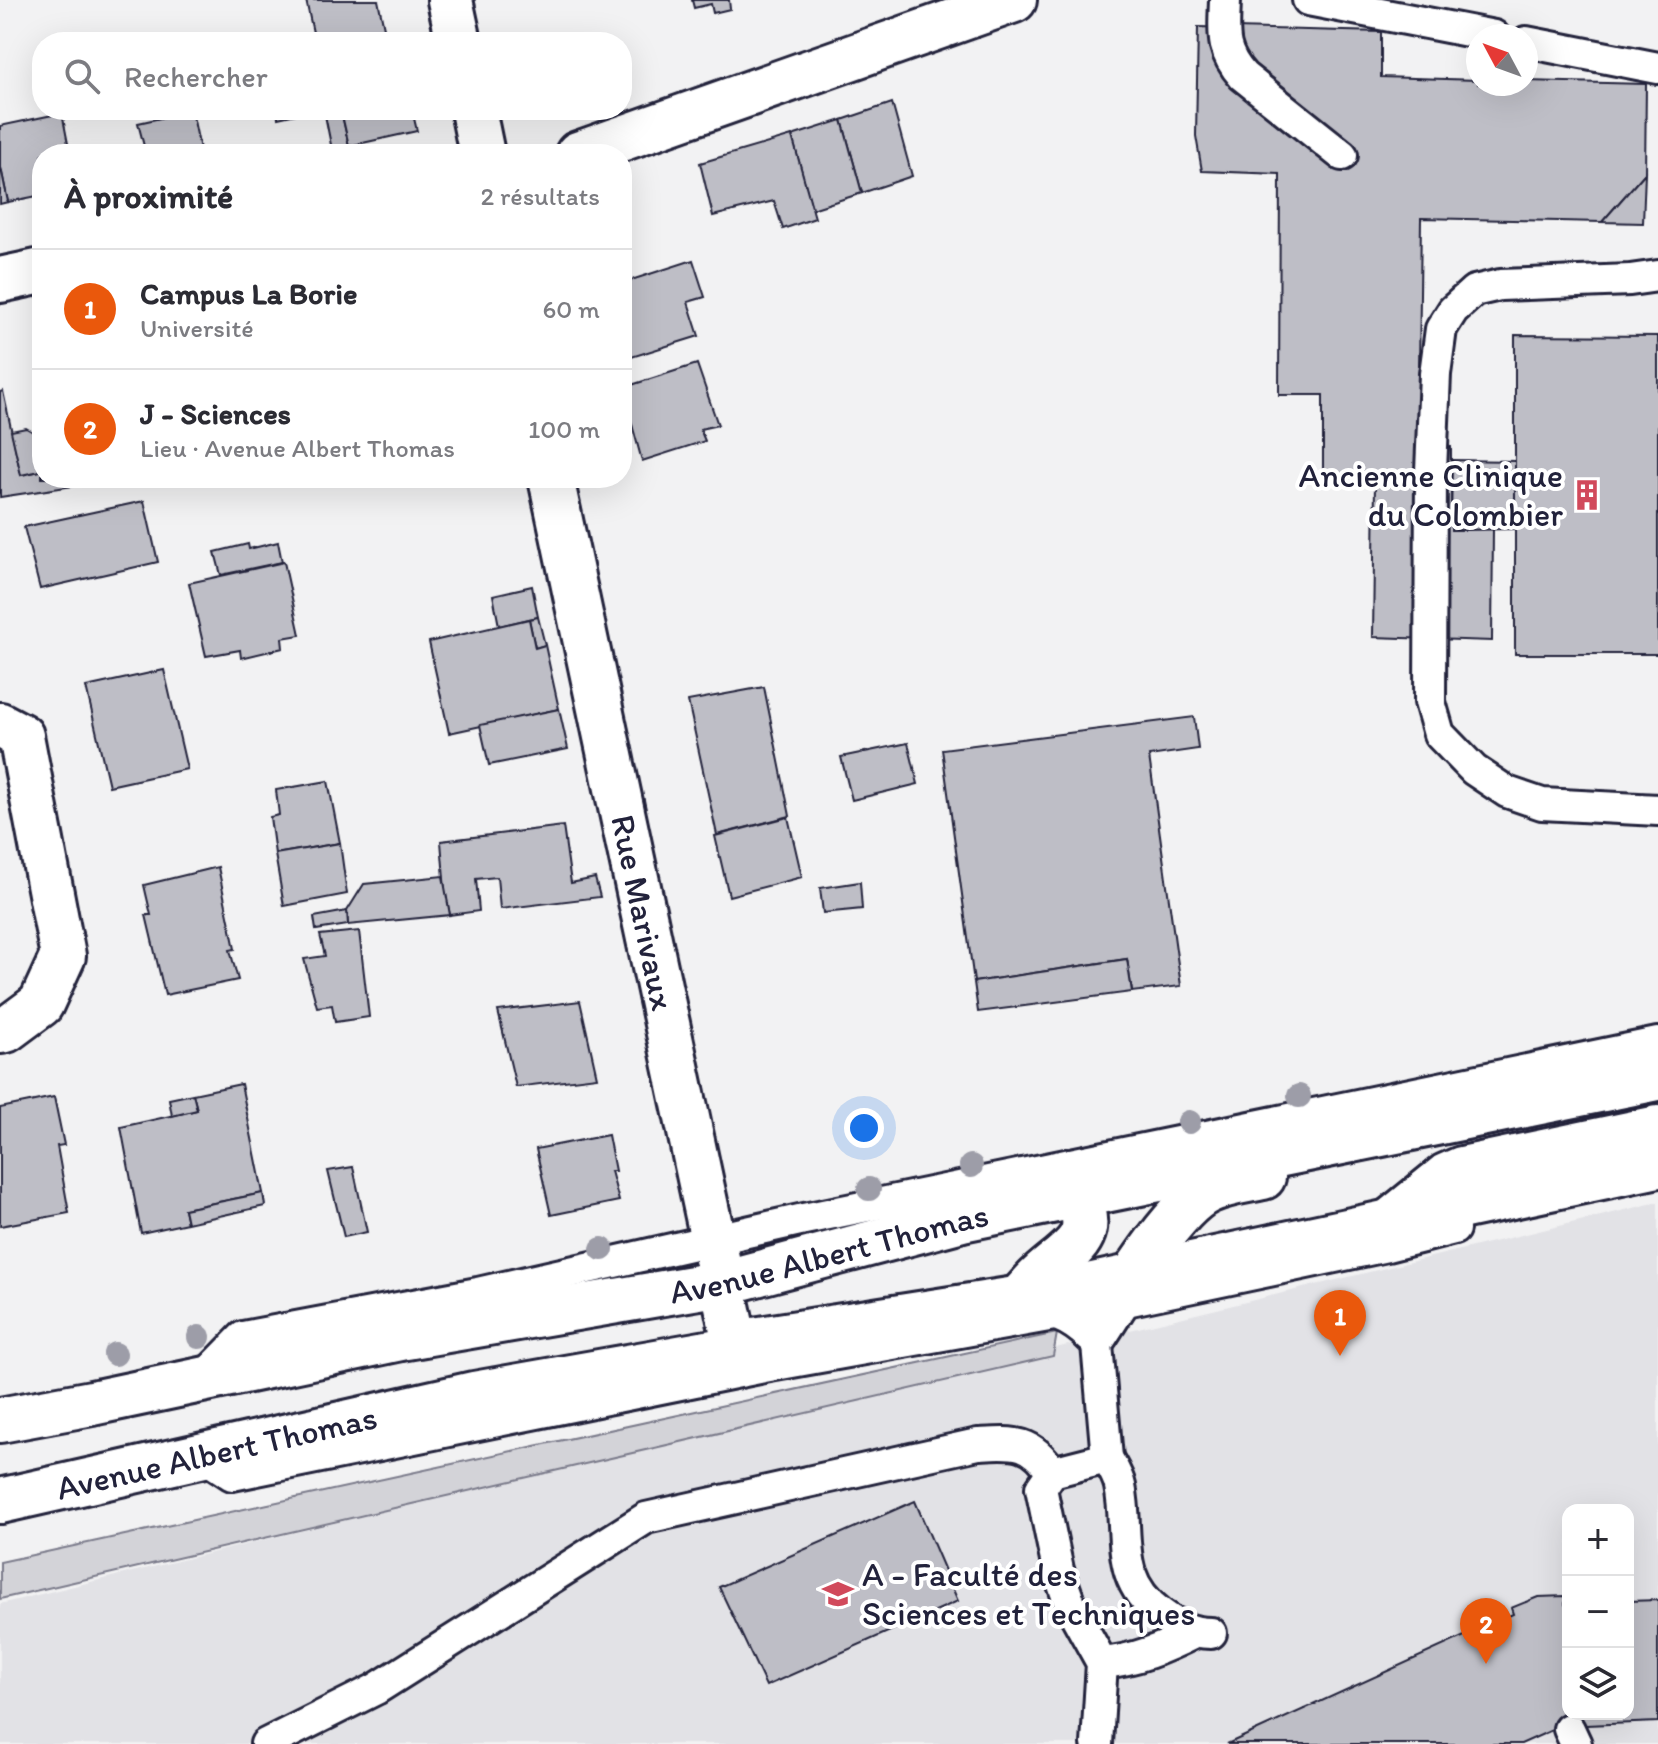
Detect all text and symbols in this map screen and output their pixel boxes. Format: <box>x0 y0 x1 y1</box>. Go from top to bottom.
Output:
north arrow <box>1466 24 1538 96</box>
search box <box>32 32 632 120</box>
icon: search <box>60 54 104 98</box>
text: Rechercher <box>124 58 268 95</box>
text: À proximité <box>64 176 233 217</box>
text: 2 résultats <box>480 180 600 212</box>
text: Campus La Borie <box>140 275 357 312</box>
text: 1 <box>84 293 96 325</box>
text: 60 m <box>543 293 600 325</box>
text: Université <box>140 312 254 344</box>
text: J - Sciences <box>140 395 291 432</box>
text: 2 <box>83 413 97 445</box>
text: 100 m <box>528 413 600 445</box>
text: Lieu · Avenue Albert Thomas <box>140 432 455 464</box>
place label: Ancienne Clinique du Colombier <box>1298 455 1563 535</box>
building icon: Ancienne Clinique du Colombier <box>1570 478 1604 512</box>
street label: Rue Marivaux <box>602 811 684 1014</box>
your location <box>844 1108 884 1148</box>
street label: Avenue Albert Thomas <box>667 1194 992 1313</box>
pin: 1 <box>1314 1290 1366 1356</box>
street label: Avenue Albert Thomas <box>52 1397 381 1509</box>
map controls <box>1562 1504 1634 1720</box>
button: + <box>1562 1504 1634 1576</box>
place label: A - Faculté des Sciences et Techniques <box>862 1554 1195 1634</box>
button: − <box>1562 1576 1634 1648</box>
school or university icon: A - Faculté des Sciences et Techniques <box>821 1577 855 1611</box>
pin: 2 <box>1460 1598 1512 1664</box>
button: layers <box>1562 1648 1634 1720</box>

